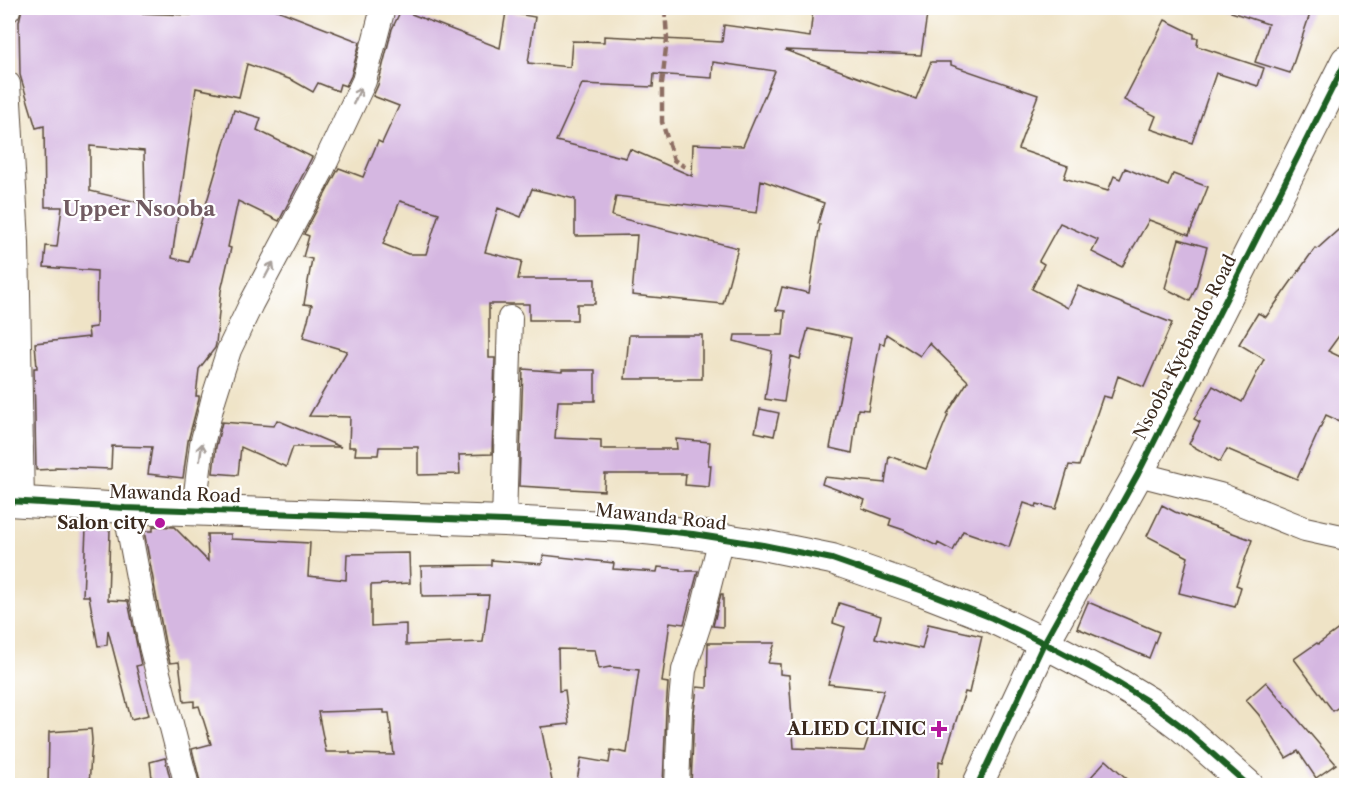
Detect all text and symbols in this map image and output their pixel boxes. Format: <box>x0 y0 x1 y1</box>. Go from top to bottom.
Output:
one-way arrow <box>351 88 363 106</box>
district label: Upper Nsooba <box>63 196 216 221</box>
street label: Nsooba Kyebando Road <box>1129 251 1241 443</box>
one-way arrow <box>264 262 275 280</box>
one-way arrow <box>196 443 207 462</box>
street label: Mawanda Road <box>109 481 241 507</box>
street label: Mawanda Road <box>594 499 728 535</box>
place label: Salon city <box>57 512 149 534</box>
marker: Salon city <box>153 516 167 530</box>
place label: ALIED CLINIC <box>786 718 926 740</box>
marker: ALIED CLINIC <box>930 720 948 738</box>

